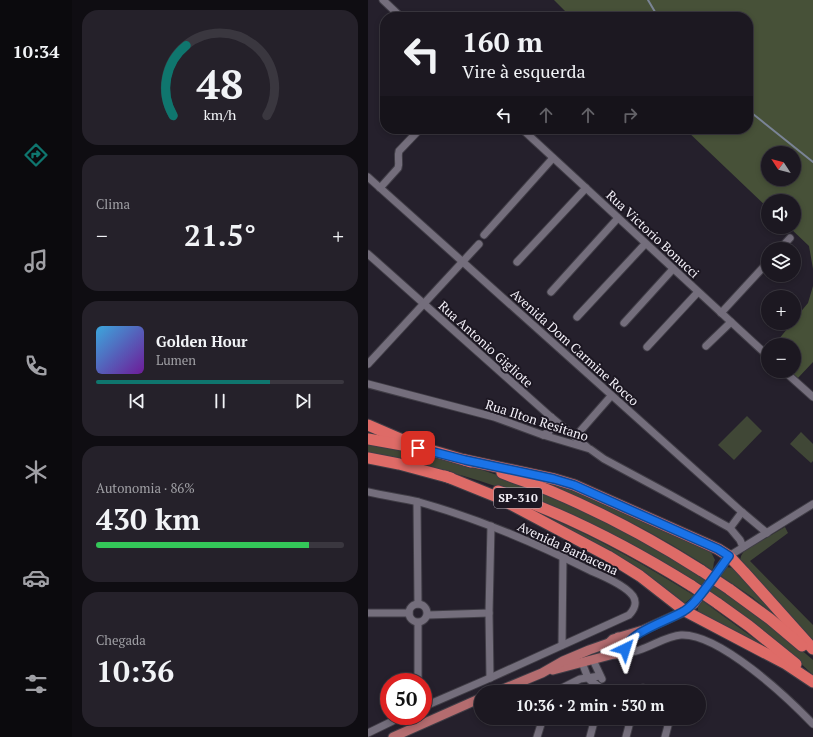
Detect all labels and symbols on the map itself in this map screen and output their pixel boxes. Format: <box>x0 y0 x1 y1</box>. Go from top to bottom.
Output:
north arrow <box>761 146 801 186</box>
street label: Rua Victorio Bonucci <box>602 186 704 282</box>
street label: Avenida Dom Carmine Rocco <box>507 285 643 409</box>
street label: Rua Antonio Gigliote <box>435 297 537 391</box>
street label: Rua Ilton Resitano <box>483 395 591 445</box>
pin <box>401 431 435 465</box>
road number: SP-310 <box>494 488 542 508</box>
street label: Avenida Barbacena <box>515 517 622 579</box>
position arrow <box>604 628 646 670</box>
speed limit sign: 50 <box>380 673 432 725</box>

